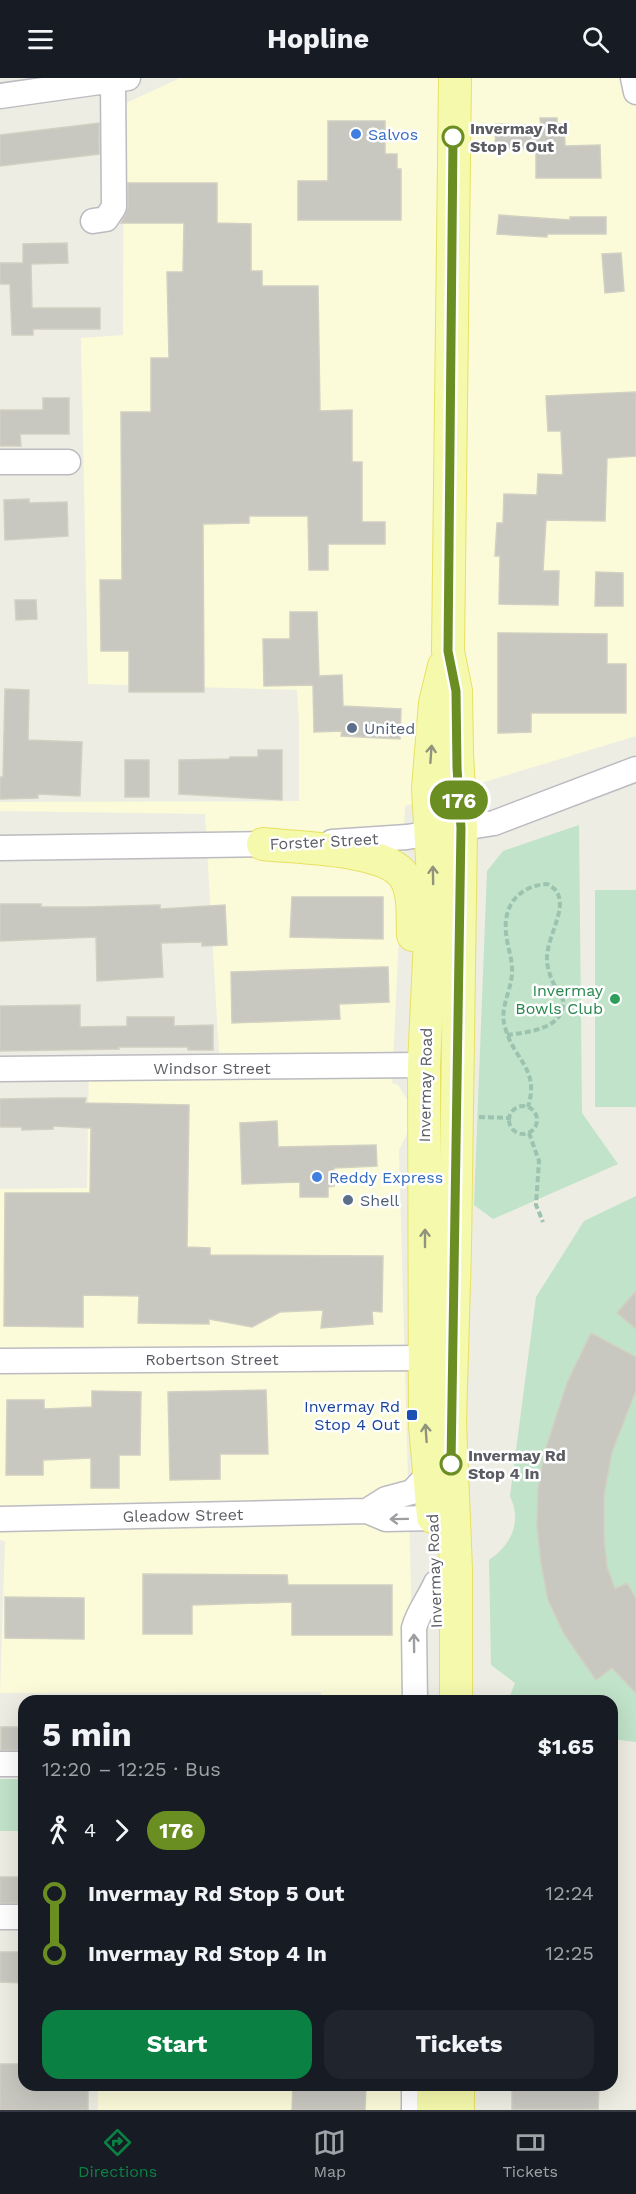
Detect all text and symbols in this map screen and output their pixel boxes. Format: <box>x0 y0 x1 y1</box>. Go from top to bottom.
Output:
icon: menu <box>24 23 57 56</box>
text: Hopline <box>267 23 369 55</box>
icon: search <box>579 23 612 56</box>
place label: Invermay Rd Stop 5 Out <box>470 119 568 156</box>
place label: Salvos <box>368 125 418 144</box>
marker: Invermay Rd Stop 5 Out <box>442 126 464 148</box>
marker: Salvos <box>349 127 363 141</box>
place label: United <box>364 719 415 738</box>
marker: United <box>345 721 359 735</box>
one-way arrow <box>426 744 437 764</box>
line badge: 176 <box>424 780 494 820</box>
text: 176 <box>442 788 476 813</box>
street label: Forster Street <box>269 829 379 854</box>
one-way arrow <box>427 866 439 886</box>
place label: Invermay Bowls Club <box>515 981 604 1018</box>
marker: Invermay Bowls Club <box>608 992 622 1006</box>
street label: Invermay Road <box>415 1028 436 1142</box>
street label: Windsor Street <box>153 1059 271 1078</box>
place label: Reddy Express <box>329 1168 443 1187</box>
marker: Reddy Express <box>310 1170 324 1184</box>
place label: Shell <box>360 1191 399 1210</box>
marker: Shell <box>341 1193 355 1207</box>
one-way arrow <box>419 1228 431 1248</box>
street label: Robertson Street <box>145 1350 279 1369</box>
place label: Invermay Rd Stop 4 Out <box>304 1397 400 1434</box>
marker: Invermay Rd Stop 4 Out <box>405 1408 419 1422</box>
one-way arrow <box>420 1423 431 1443</box>
place label: Invermay Rd Stop 4 In <box>468 1446 566 1483</box>
marker: Invermay Rd Stop 4 In <box>440 1453 462 1475</box>
street label: Gleadow Street <box>122 1505 244 1526</box>
one-way arrow <box>390 1513 410 1524</box>
street label: Invermay Road <box>423 1513 446 1629</box>
one-way arrow <box>408 1633 420 1653</box>
text: 5 min <box>42 1715 132 1754</box>
text: $1.65 <box>538 1734 594 1759</box>
text: 12:20 – 12:25 · Bus <box>42 1757 221 1781</box>
icon: walk <box>42 1814 75 1847</box>
icon: forward <box>105 1814 138 1847</box>
text: 4 <box>84 1818 96 1842</box>
text: 176 <box>159 1818 193 1843</box>
text: Invermay Rd Stop 5 Out <box>88 1881 344 1906</box>
text: 12:24 <box>545 1881 594 1905</box>
text: Invermay Rd Stop 4 In <box>88 1941 327 1966</box>
text: 12:25 <box>545 1941 594 1965</box>
button: Start <box>42 2010 312 2079</box>
button: Tickets <box>324 2010 594 2079</box>
tab: Directions <box>78 2126 157 2181</box>
tab: Map <box>313 2126 346 2181</box>
tab: Tickets <box>502 2126 558 2181</box>

